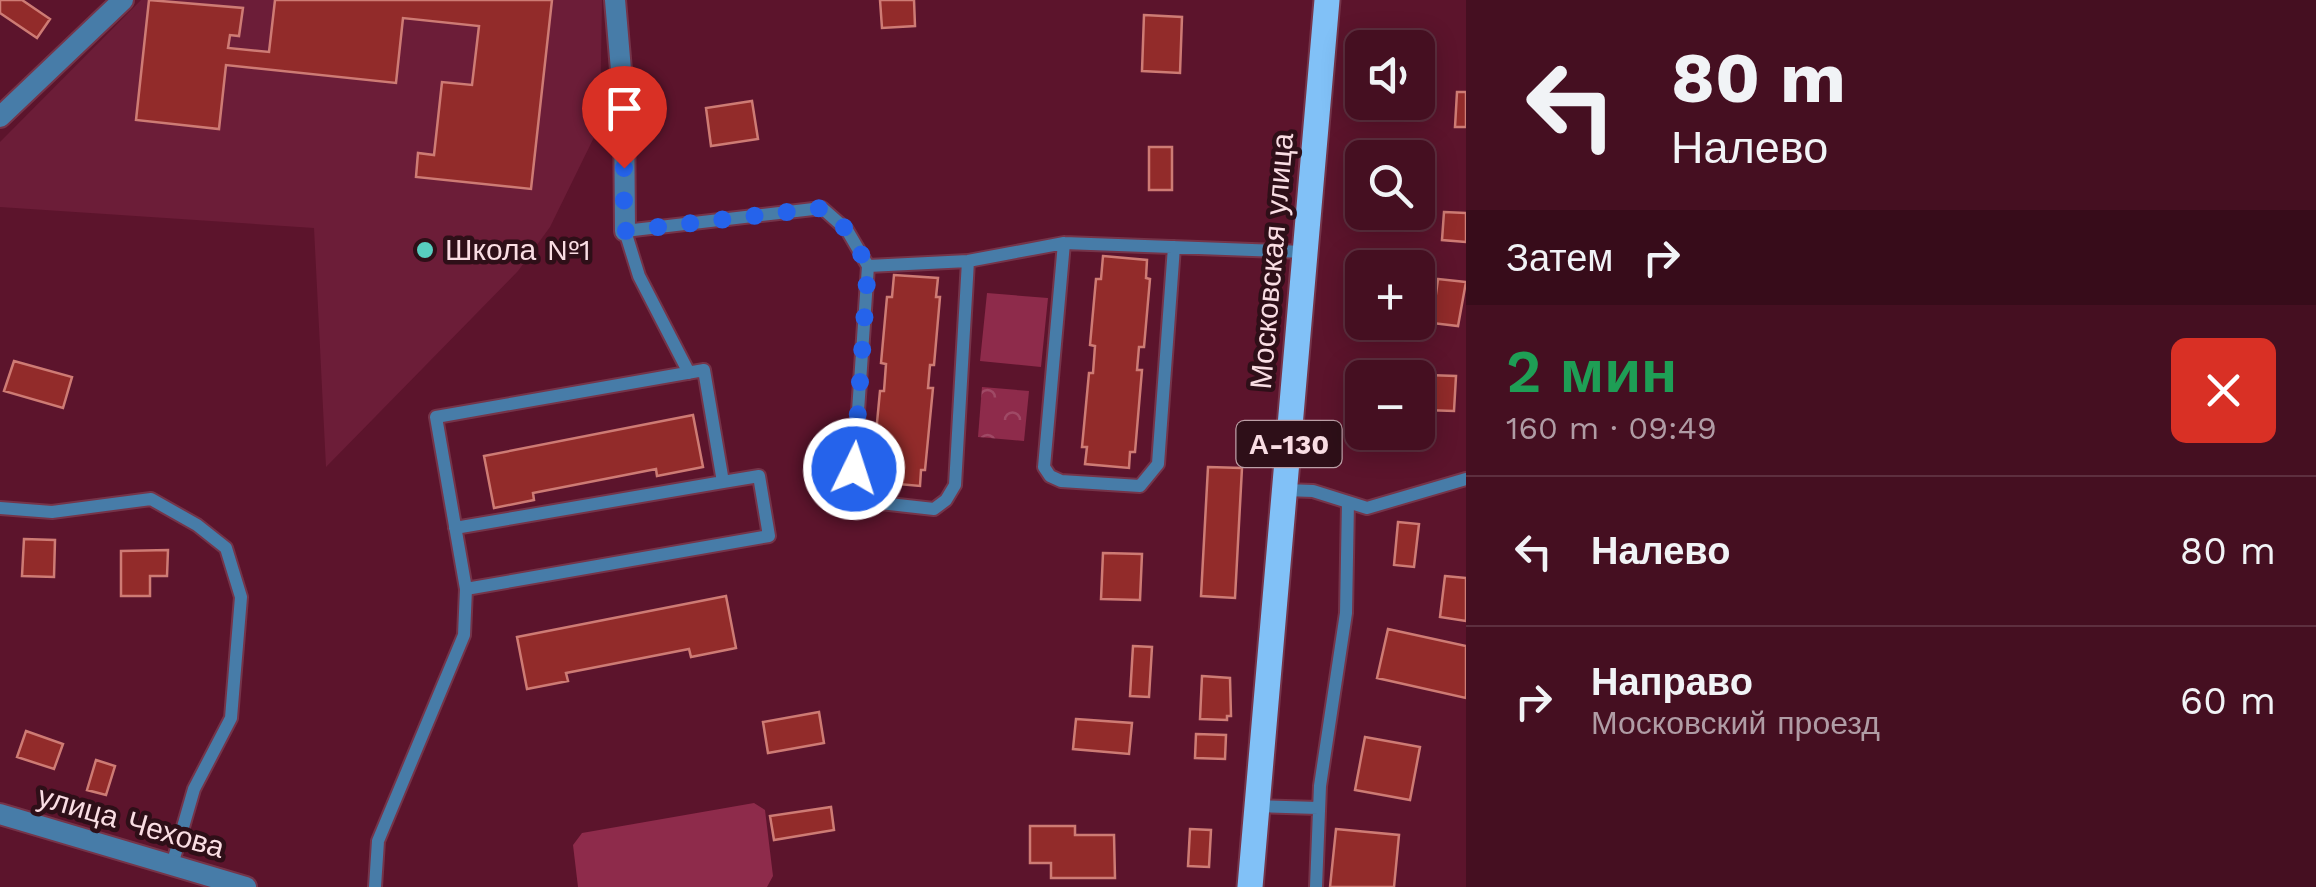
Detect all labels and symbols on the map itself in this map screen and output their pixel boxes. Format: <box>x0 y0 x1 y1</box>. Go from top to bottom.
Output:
pin <box>582 66 667 169</box>
street label: Московская улица <box>1243 131 1300 391</box>
place label: Школа №1 <box>445 232 591 267</box>
marker: Школа №1 <box>414 239 436 261</box>
position arrow <box>802 417 906 521</box>
road number: А-130 <box>1236 421 1342 467</box>
street label: улица Чехова <box>34 778 229 865</box>

